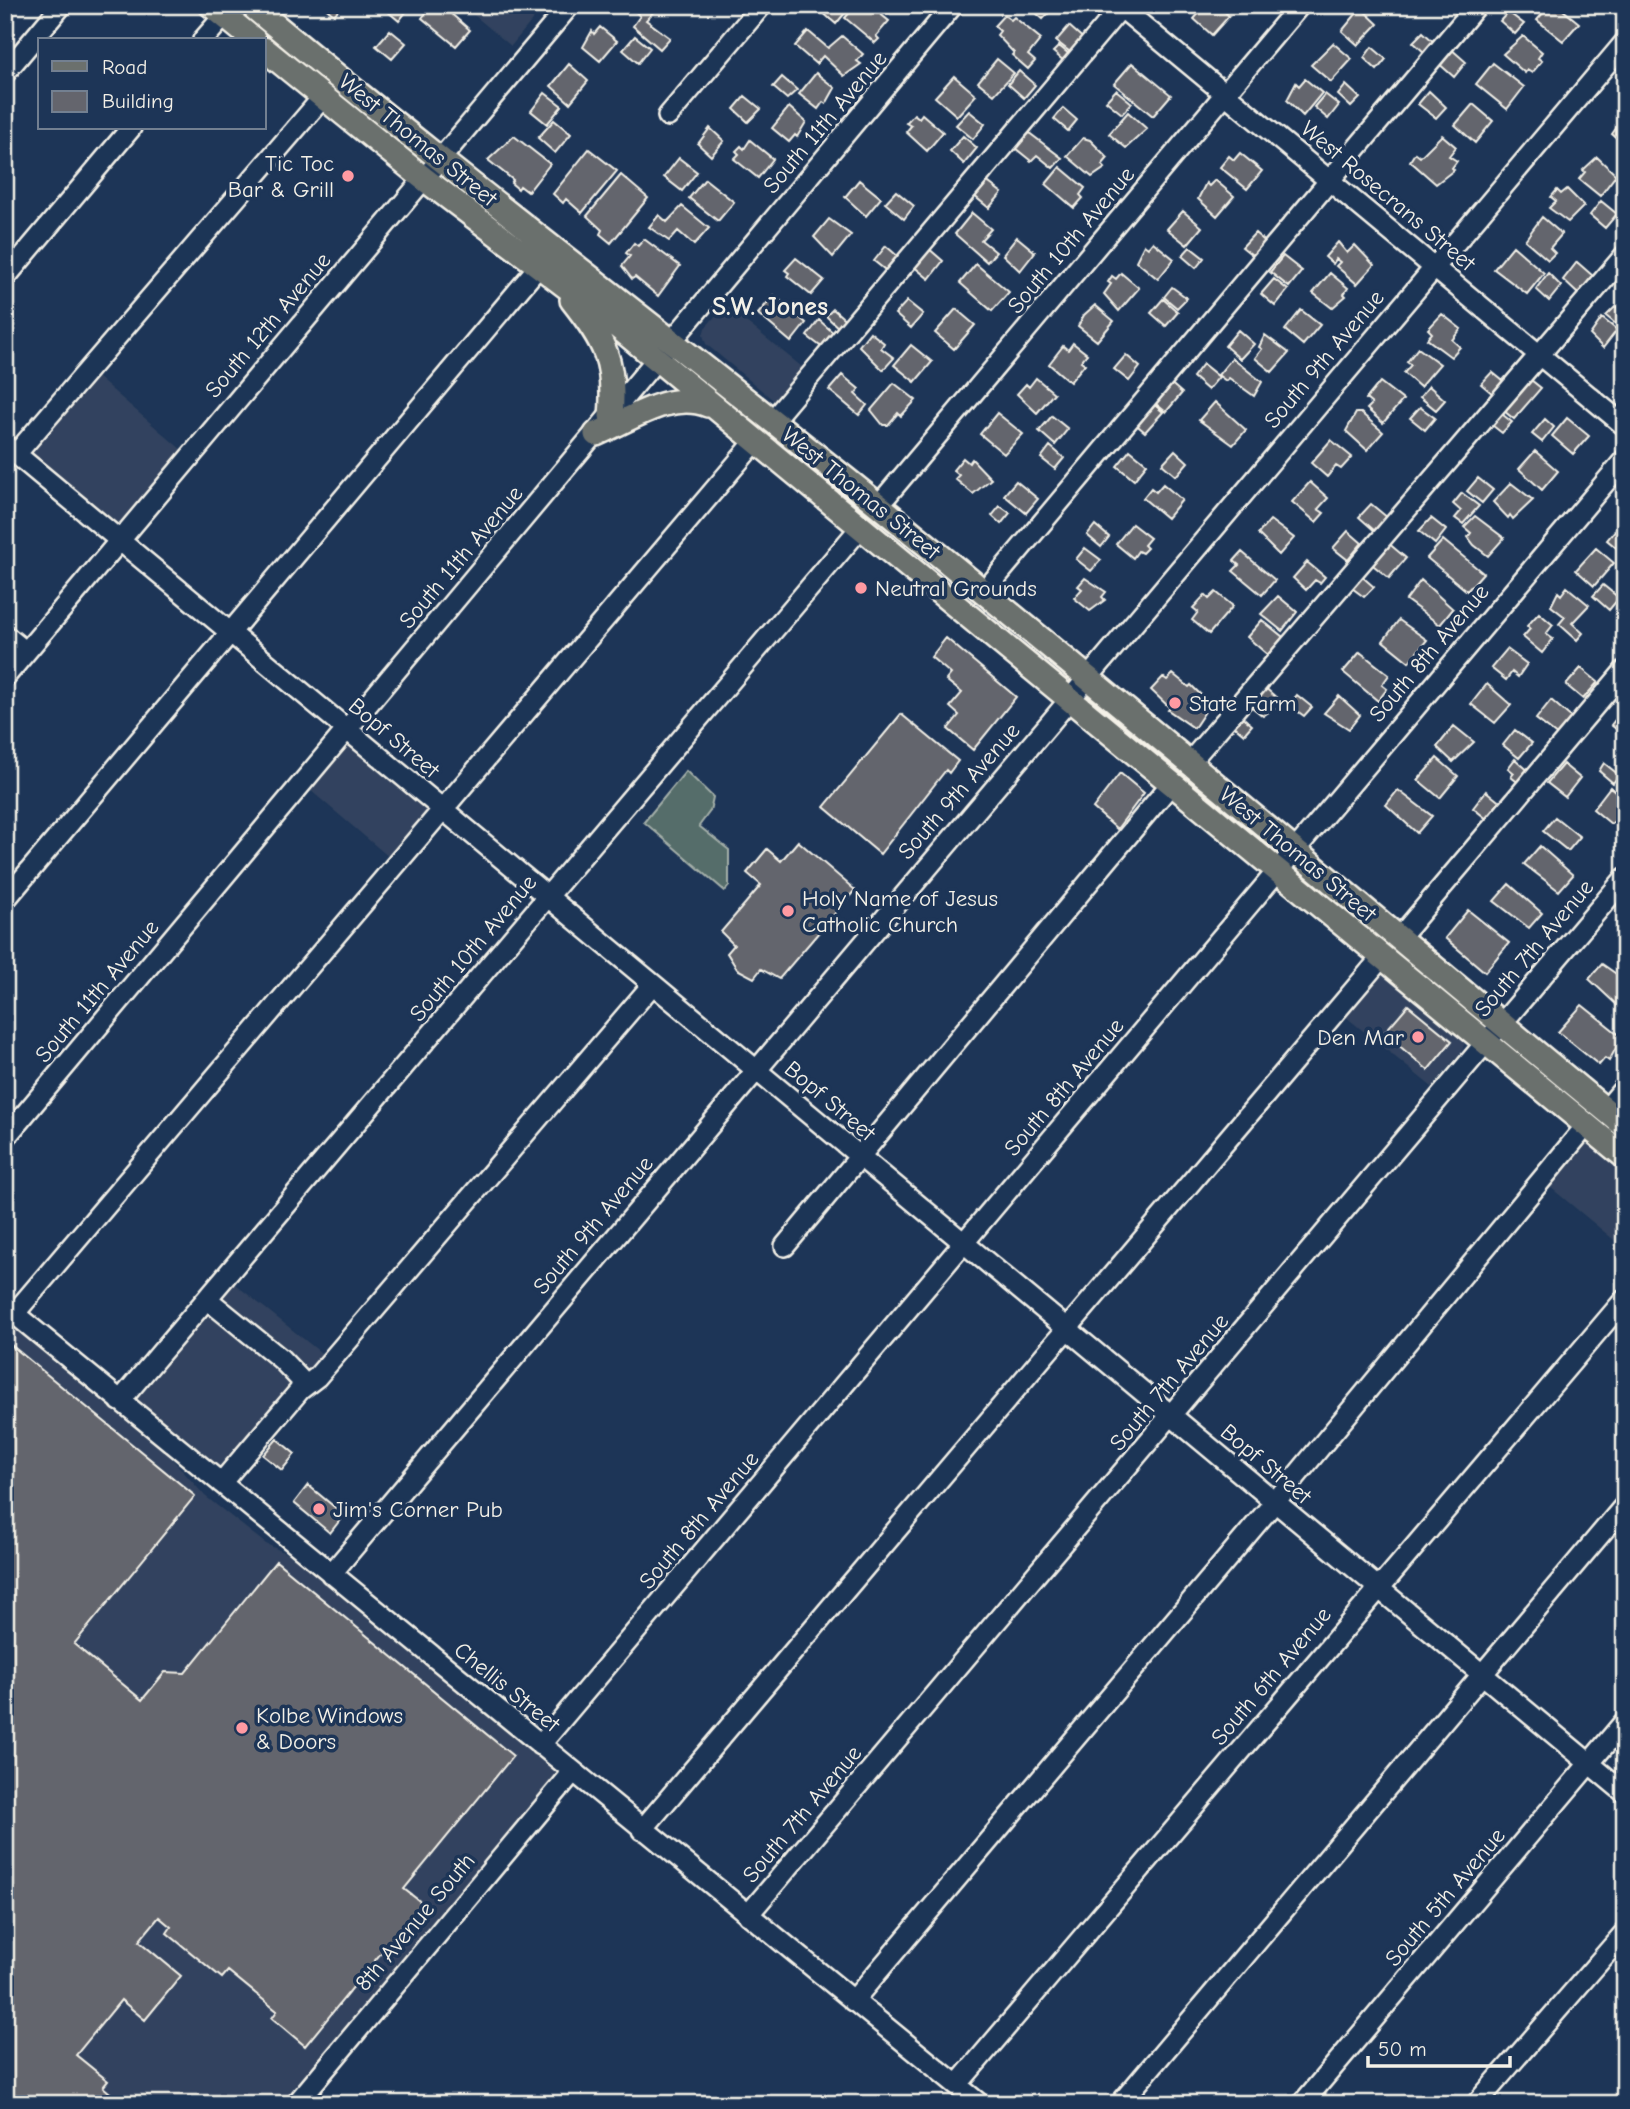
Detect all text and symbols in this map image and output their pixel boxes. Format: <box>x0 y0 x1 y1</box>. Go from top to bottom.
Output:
legend <box>38 38 266 130</box>
street label: South 11th Avenue <box>757 45 893 199</box>
text: Road <box>102 55 147 79</box>
street label: West Thomas Street <box>333 68 504 213</box>
text: Building <box>102 89 174 113</box>
street label: West Rosecrans Street <box>1295 115 1482 278</box>
place label: Tic Toc Bar & Grill <box>228 150 334 203</box>
street label: South 10th Avenue <box>1002 161 1140 319</box>
marker: Tic Toc Bar & Grill <box>340 168 356 184</box>
street label: South 12th Avenue <box>199 247 337 403</box>
street label: South 9th Avenue <box>1258 284 1390 434</box>
district label: S.W. Jones <box>712 292 828 322</box>
street label: West Thomas Street <box>776 421 947 566</box>
street label: South 11th Avenue <box>393 480 529 634</box>
place label: Neutral Grounds <box>875 575 1037 602</box>
street label: South 8th Avenue <box>1363 579 1495 727</box>
marker: Neutral Grounds <box>853 580 869 596</box>
place label: State Farm <box>1189 690 1297 717</box>
street label: Bopf Street <box>343 692 446 785</box>
marker: State Farm <box>1167 695 1183 711</box>
street label: South 9th Avenue <box>892 717 1026 865</box>
street label: West Thomas Street <box>1214 781 1383 928</box>
street label: South 10th Avenue <box>404 869 542 1027</box>
street label: South 7th Avenue <box>1469 874 1599 1022</box>
place label: Holy Name of Jesus Catholic Church <box>802 885 998 938</box>
marker: Holy Name of Jesus Catholic Church <box>780 903 796 919</box>
street label: South 11th Avenue <box>29 914 165 1068</box>
street label: South 8th Avenue <box>998 1013 1130 1161</box>
place label: Den Mar <box>1317 1024 1405 1051</box>
marker: Den Mar <box>1410 1029 1426 1045</box>
street label: Bopf Street <box>779 1055 882 1148</box>
street label: South 9th Avenue <box>527 1150 659 1300</box>
street label: South 7th Avenue <box>1104 1308 1234 1456</box>
street label: Bopf Street <box>1215 1418 1318 1511</box>
street label: South 8th Avenue <box>633 1446 765 1594</box>
place label: Jim's Corner Pub <box>333 1496 503 1523</box>
marker: Jim's Corner Pub <box>311 1501 327 1517</box>
street label: South 6th Avenue <box>1205 1601 1337 1751</box>
street label: Chellis Street <box>449 1636 566 1739</box>
place label: Kolbe Windows & Doors <box>256 1702 403 1755</box>
marker: Kolbe Windows & Doors <box>234 1720 250 1736</box>
street label: South 7th Avenue <box>737 1740 867 1888</box>
street label: South 5th Avenue <box>1379 1822 1511 1972</box>
street label: 8th Avenue South <box>349 1848 481 1996</box>
scale bar <box>1368 2025 1509 2069</box>
text: 50 m <box>1378 2037 1427 2061</box>

